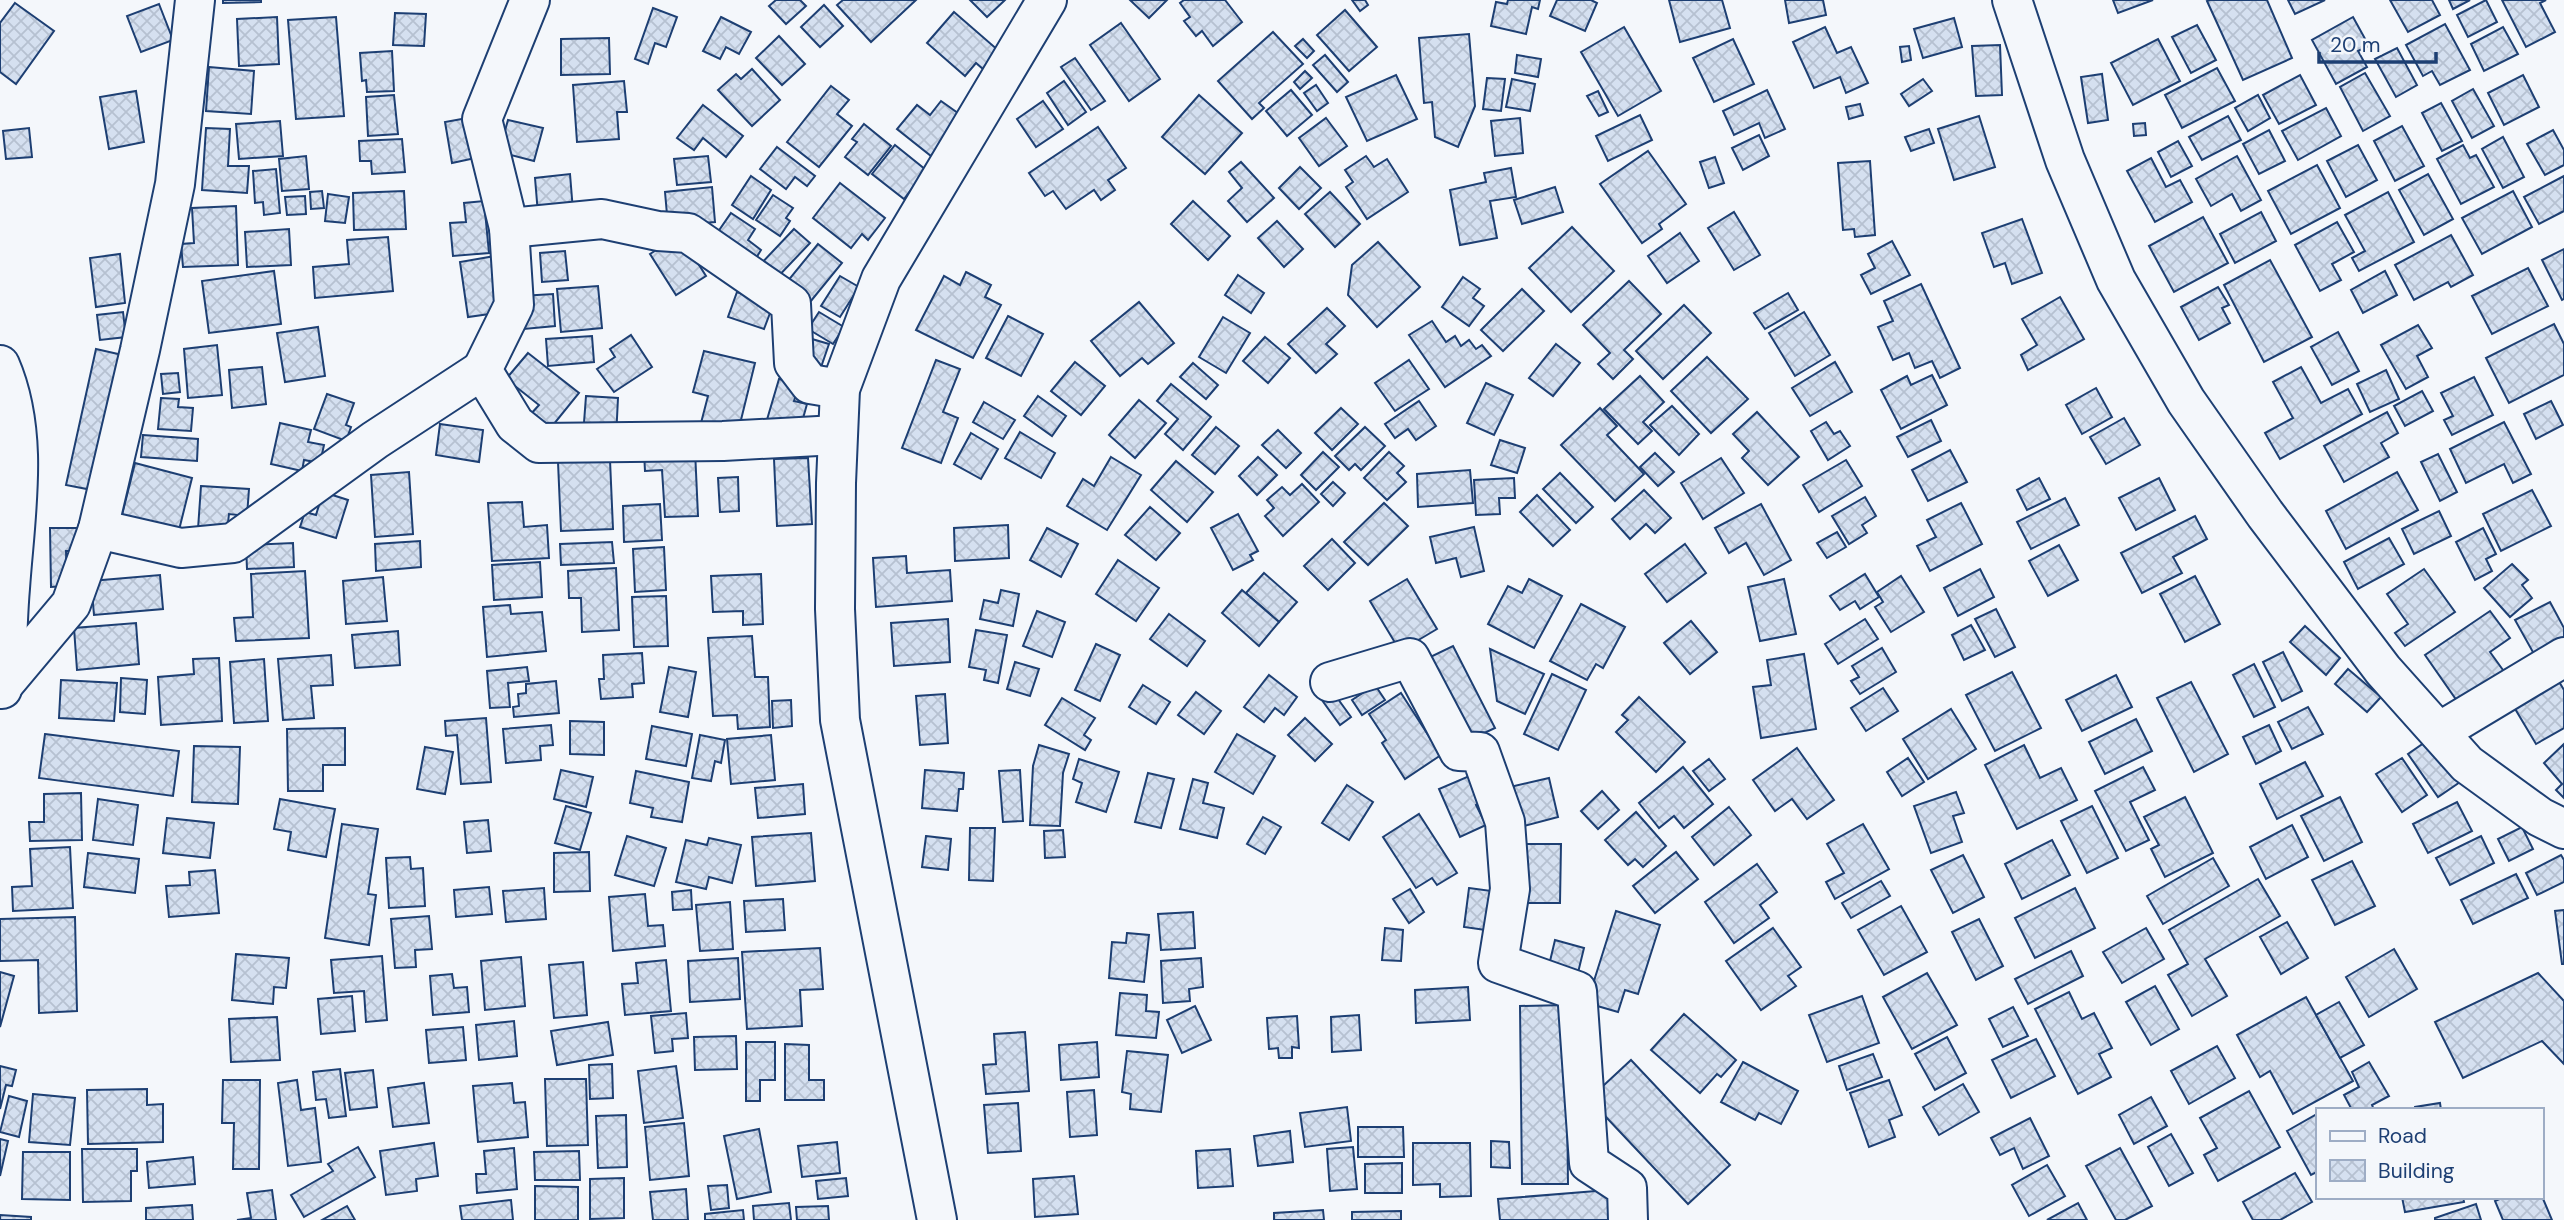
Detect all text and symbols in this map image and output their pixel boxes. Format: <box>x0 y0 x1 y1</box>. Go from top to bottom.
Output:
scale bar <box>2319 21 2436 65</box>
text: 20 m <box>2330 31 2381 59</box>
legend <box>2316 1108 2543 1199</box>
text: Road <box>2378 1122 2427 1150</box>
text: Building <box>2378 1157 2455 1185</box>

